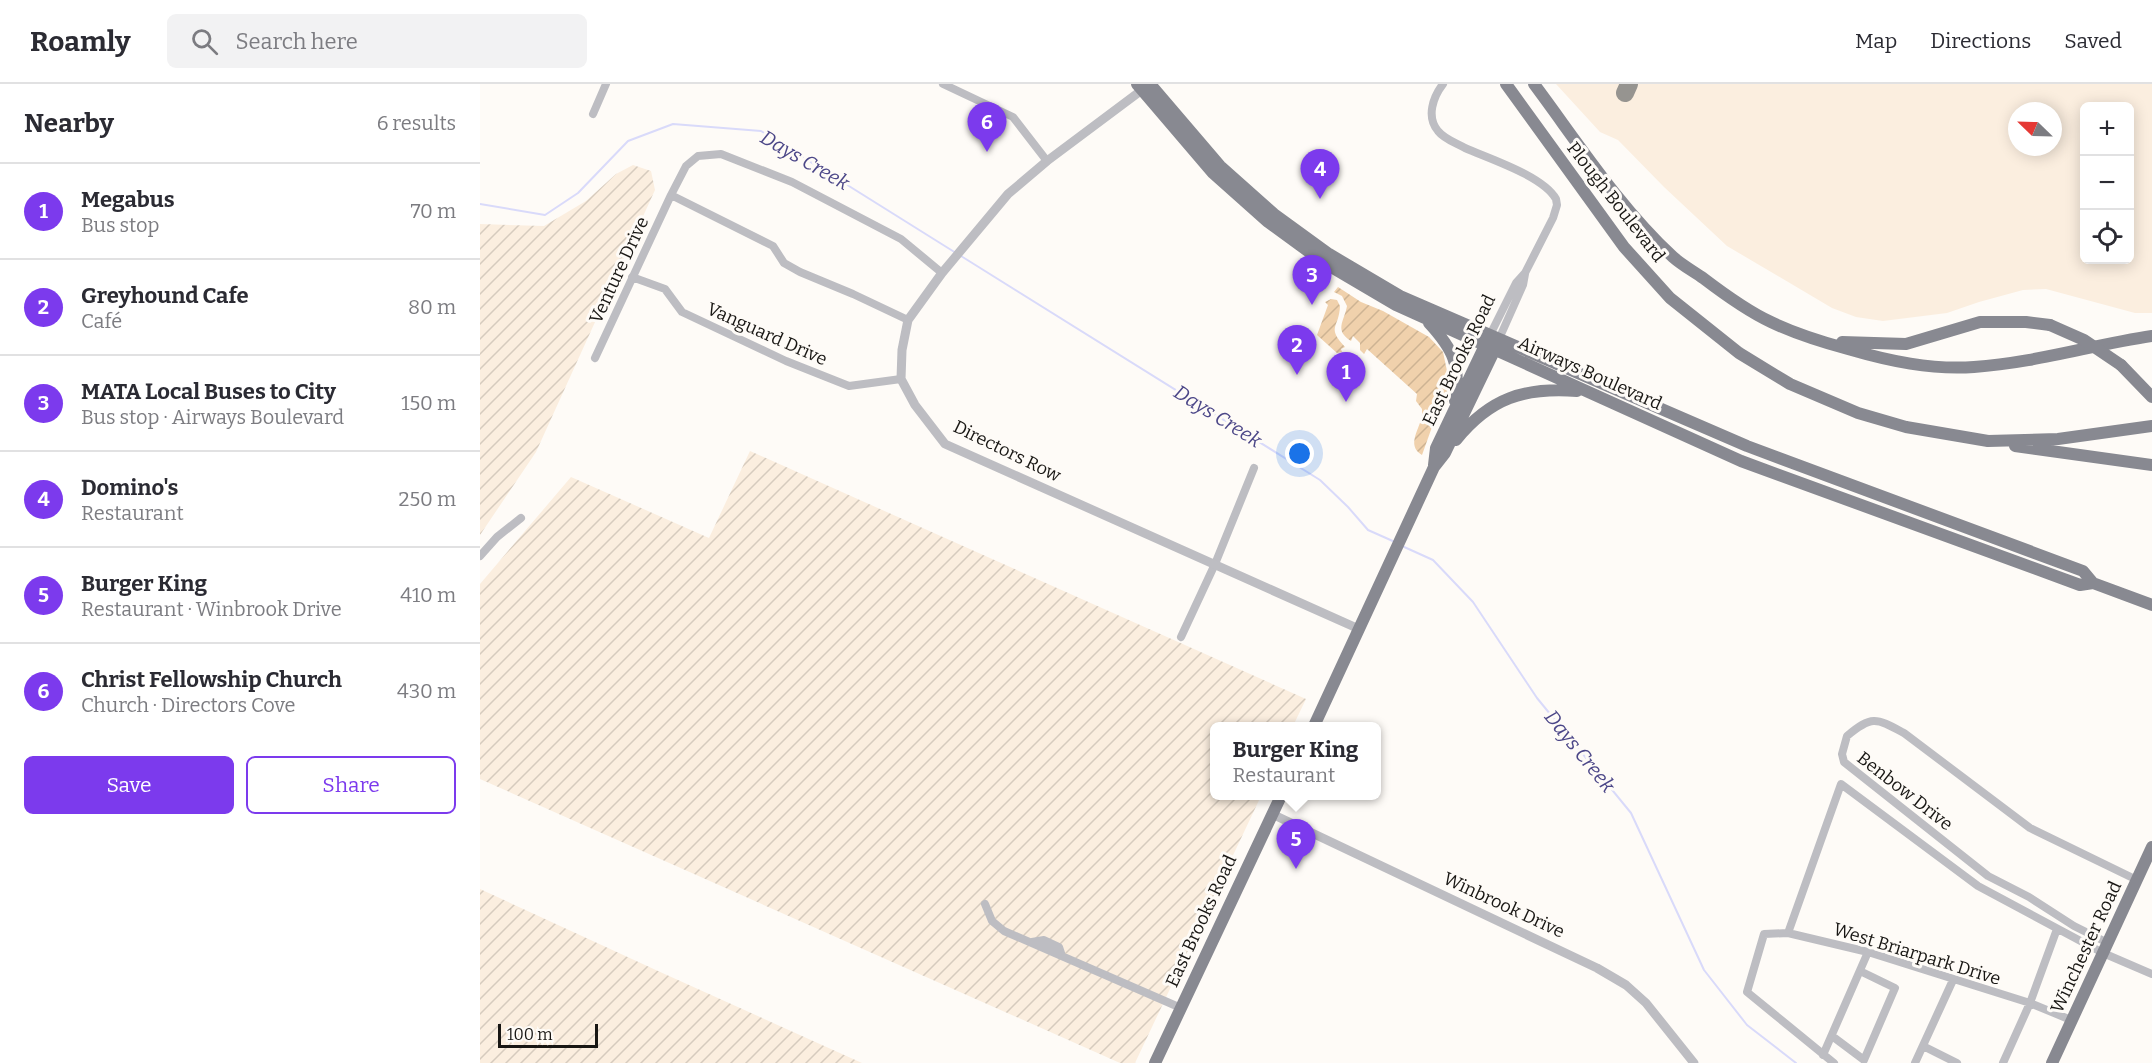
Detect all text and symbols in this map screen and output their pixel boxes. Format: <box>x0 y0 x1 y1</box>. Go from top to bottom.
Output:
search box <box>167 14 587 68</box>
text: Roamly <box>30 25 131 58</box>
icon: search <box>188 25 221 58</box>
text: Search here <box>236 28 358 55</box>
text: Map <box>1855 28 1897 54</box>
text: Directions <box>1930 28 2031 54</box>
text: Saved <box>2064 28 2122 54</box>
north arrow <box>2008 102 2062 156</box>
map controls <box>2080 102 2134 264</box>
button: + <box>2080 102 2134 156</box>
pin: 6 <box>968 103 1006 152</box>
text: Nearby <box>24 108 114 139</box>
text: 6 results <box>377 111 456 135</box>
water label: Days Creek <box>756 125 854 195</box>
street label: Plough Boulevard <box>1562 137 1670 267</box>
pin: 4 <box>1300 150 1340 199</box>
button: − <box>2080 156 2134 210</box>
text: Megabus <box>81 186 175 213</box>
text: 1 <box>39 199 48 223</box>
text: 70 m <box>410 199 456 223</box>
button: locate <box>2080 210 2134 264</box>
text: Bus stop <box>81 213 159 237</box>
street label: Venture Drive <box>585 213 653 327</box>
pin: 3 <box>1292 256 1332 305</box>
text: Greyhound Cafe <box>81 282 249 309</box>
street label: East Brooks Road <box>1418 291 1500 429</box>
text: 2 <box>38 295 49 319</box>
text: 80 m <box>408 295 456 319</box>
street label: Vanguard Drive <box>703 298 831 370</box>
text: Café <box>81 309 122 333</box>
pin: 2 <box>1278 326 1316 375</box>
street label: Airways Boulevard <box>1515 331 1666 415</box>
pin: 1 <box>1326 352 1366 402</box>
text: MATA Local Buses to City <box>81 378 336 405</box>
water label: Days Creek <box>1170 380 1266 452</box>
text: 3 <box>38 391 49 415</box>
text: 150 m <box>401 391 456 415</box>
text: Bus stop · Airways Boulevard <box>81 405 344 429</box>
street label: Directors Row <box>950 416 1065 487</box>
your location <box>1285 439 1314 468</box>
text: Domino's <box>81 474 178 501</box>
text: 4 <box>37 487 50 511</box>
text: 250 m <box>399 487 456 511</box>
text: Restaurant <box>81 501 184 525</box>
text: Burger King <box>81 570 207 597</box>
text: 5 <box>38 583 49 607</box>
text: 410 m <box>400 583 456 607</box>
text: Restaurant · Winbrook Drive <box>81 597 342 621</box>
text: Christ Fellowship Church <box>81 666 342 693</box>
text: 6 <box>38 679 49 703</box>
text: 430 m <box>397 679 456 703</box>
text: Church · Directors Cove <box>81 693 296 717</box>
water label: Days Creek <box>1540 705 1621 797</box>
popup <box>1210 722 1381 800</box>
text: Burger King <box>1232 736 1359 763</box>
street label: Benbow Drive <box>1853 747 1957 835</box>
button: Save <box>24 756 234 814</box>
button: Share <box>246 756 456 814</box>
text: Restaurant <box>1232 763 1335 787</box>
pin: 5 <box>1276 820 1316 869</box>
street label: East Brooks Road <box>1161 851 1241 990</box>
street label: Winbrook Drive <box>1440 867 1568 943</box>
street label: Winchester Road <box>2046 877 2126 1016</box>
street label: West Briarpark Drive <box>1831 918 2003 990</box>
scale bar <box>498 1021 598 1048</box>
text: 100 m <box>507 1025 552 1044</box>

